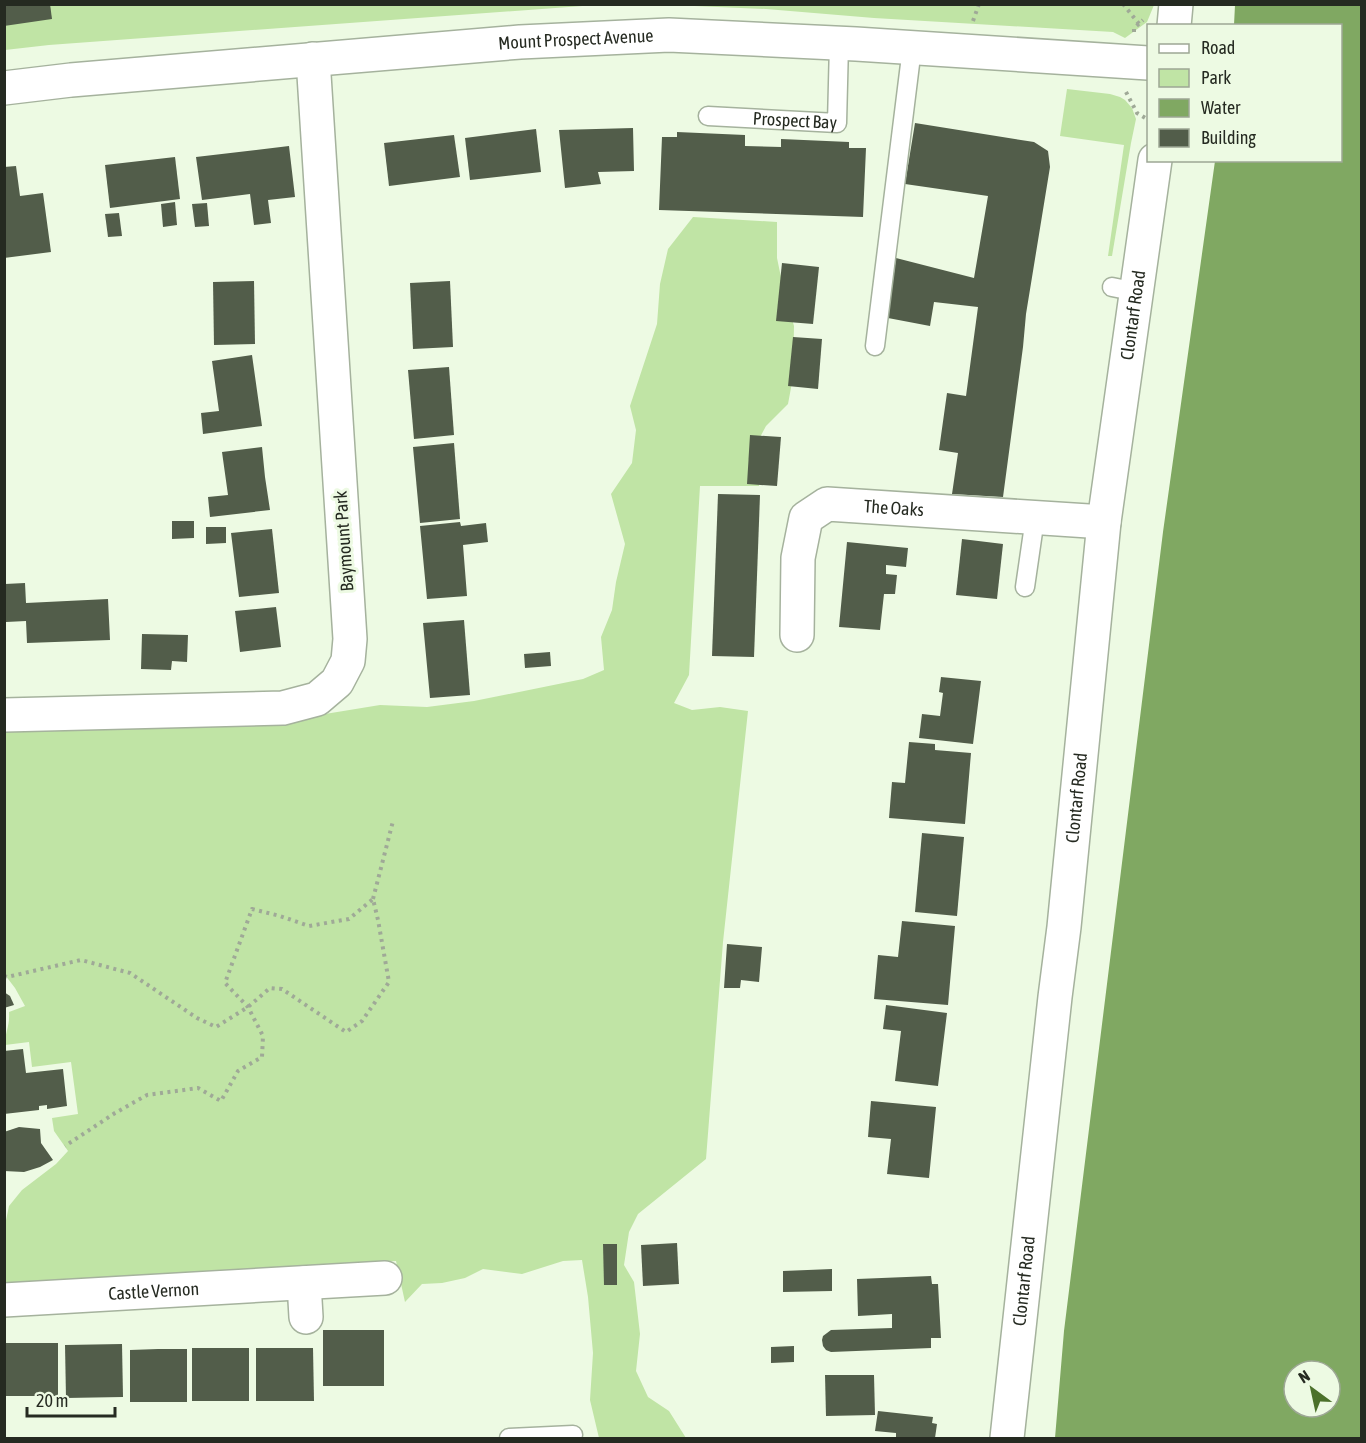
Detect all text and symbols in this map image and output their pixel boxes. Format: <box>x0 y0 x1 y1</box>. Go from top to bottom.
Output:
legend <box>1147 24 1342 162</box>
street label: Mount Prospect Avenue <box>497 25 654 54</box>
text: Road <box>1201 37 1235 58</box>
text: Park <box>1201 67 1231 88</box>
text: Water <box>1201 97 1241 118</box>
street label: Prospect Bay <box>752 107 838 133</box>
text: Building <box>1201 127 1256 148</box>
street label: Clontarf Road <box>1116 269 1149 361</box>
street label: Baymount Park <box>330 490 357 592</box>
street label: The Oaks <box>863 495 925 520</box>
street label: Clontarf Road <box>1061 752 1091 844</box>
street label: Clontarf Road <box>1008 1235 1039 1327</box>
street label: Castle Vernon <box>108 1278 200 1304</box>
north arrow <box>1282 1359 1342 1419</box>
text: N <box>1295 1366 1313 1387</box>
scale bar <box>27 1380 116 1418</box>
text: 20 m <box>36 1390 68 1411</box>

